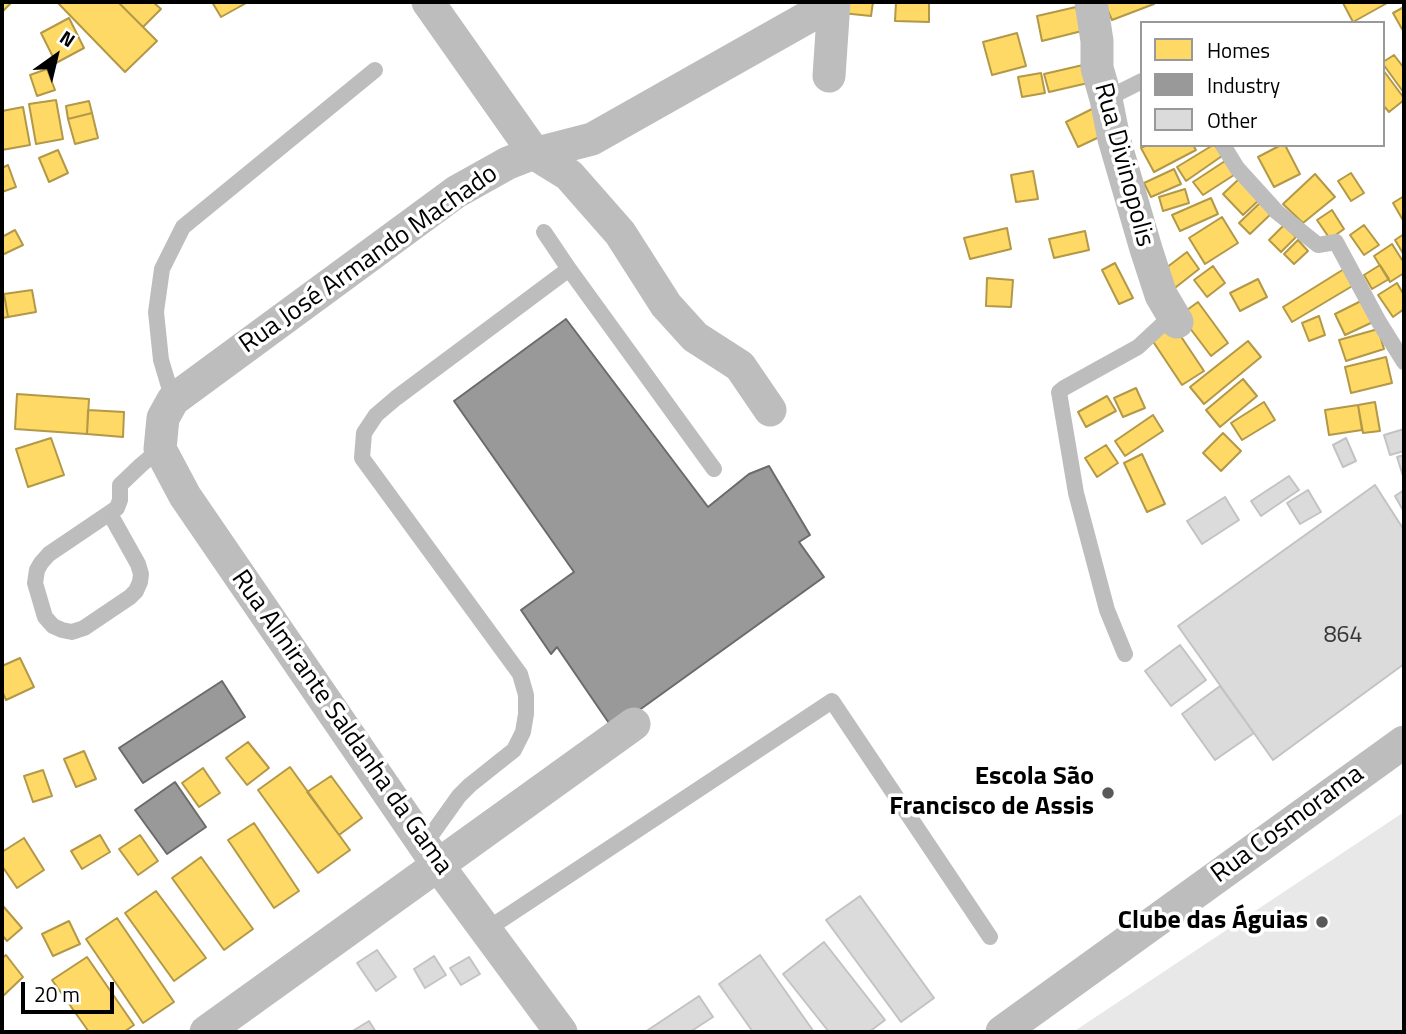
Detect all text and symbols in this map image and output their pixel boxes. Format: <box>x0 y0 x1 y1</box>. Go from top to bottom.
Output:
north arrow <box>21 21 91 91</box>
legend <box>1140 21 1385 147</box>
text: N <box>54 22 82 54</box>
text: Homes <box>1207 34 1270 66</box>
text: Industry <box>1207 69 1280 101</box>
street label: Rua Divinopolis <box>1086 80 1160 250</box>
text: Other <box>1207 104 1257 136</box>
street label: Rua José Armando Machado <box>234 159 504 361</box>
street label: Rua Almirante Saldanha da Gama <box>224 565 458 881</box>
house number: 864 <box>1324 622 1362 650</box>
street label: Rua Cosmorama <box>1206 759 1370 891</box>
place label: Escola São Francisco de Assis <box>889 762 1094 824</box>
marker: Escola São Francisco de Assis <box>1100 785 1116 801</box>
place label: Clube das Águias <box>1118 906 1308 938</box>
marker: Clube das Águias <box>1314 914 1330 930</box>
scale bar <box>24 968 117 1012</box>
text: 20 m <box>34 978 80 1010</box>

